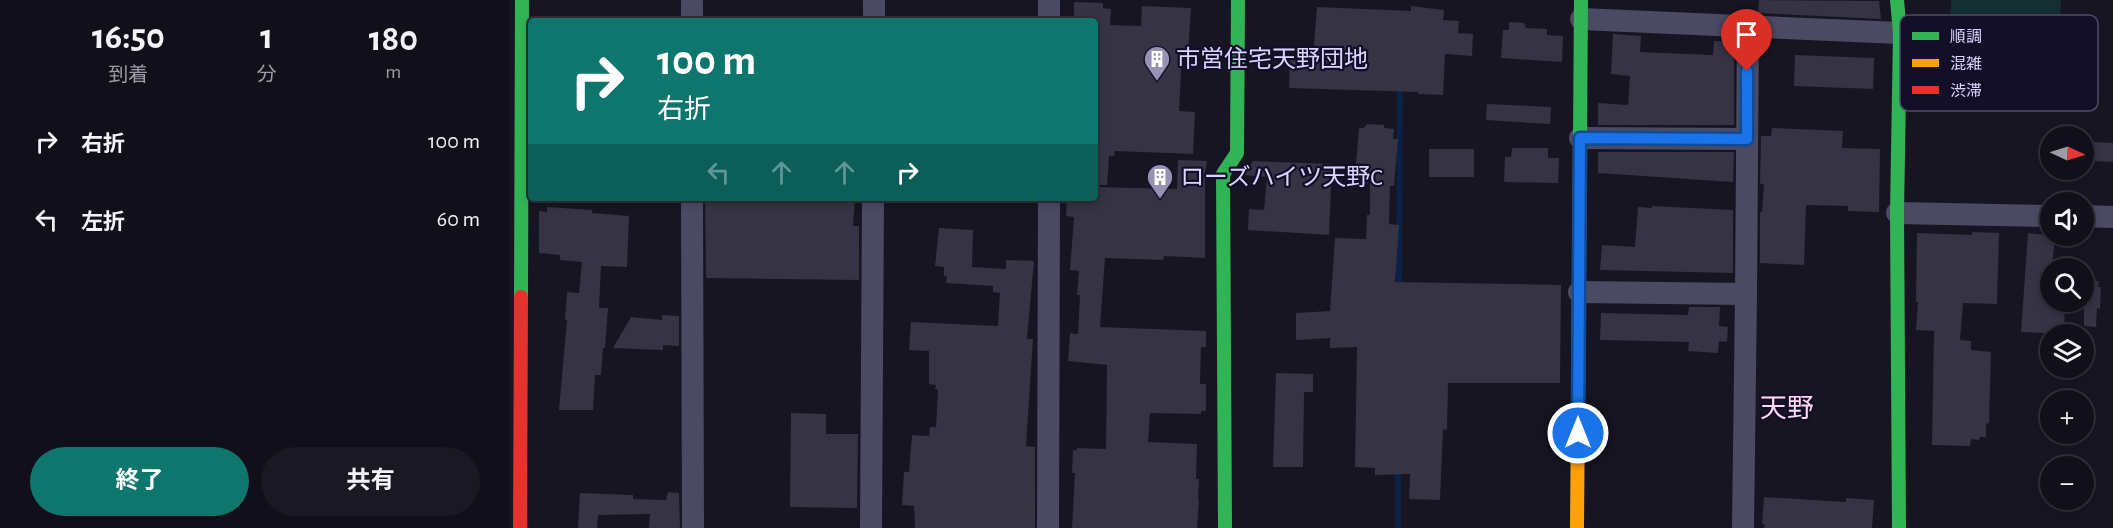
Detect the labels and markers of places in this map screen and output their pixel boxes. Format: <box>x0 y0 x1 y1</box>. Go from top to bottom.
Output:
pin <box>1721 9 1772 71</box>
building icon: 市営住宅天野団地 <box>1142 44 1172 82</box>
place label: 市営住宅天野団地 <box>1176 46 1368 72</box>
building icon: ローズハイツ天野C <box>1145 162 1175 200</box>
place label: ローズハイツ天野C <box>1180 164 1383 190</box>

